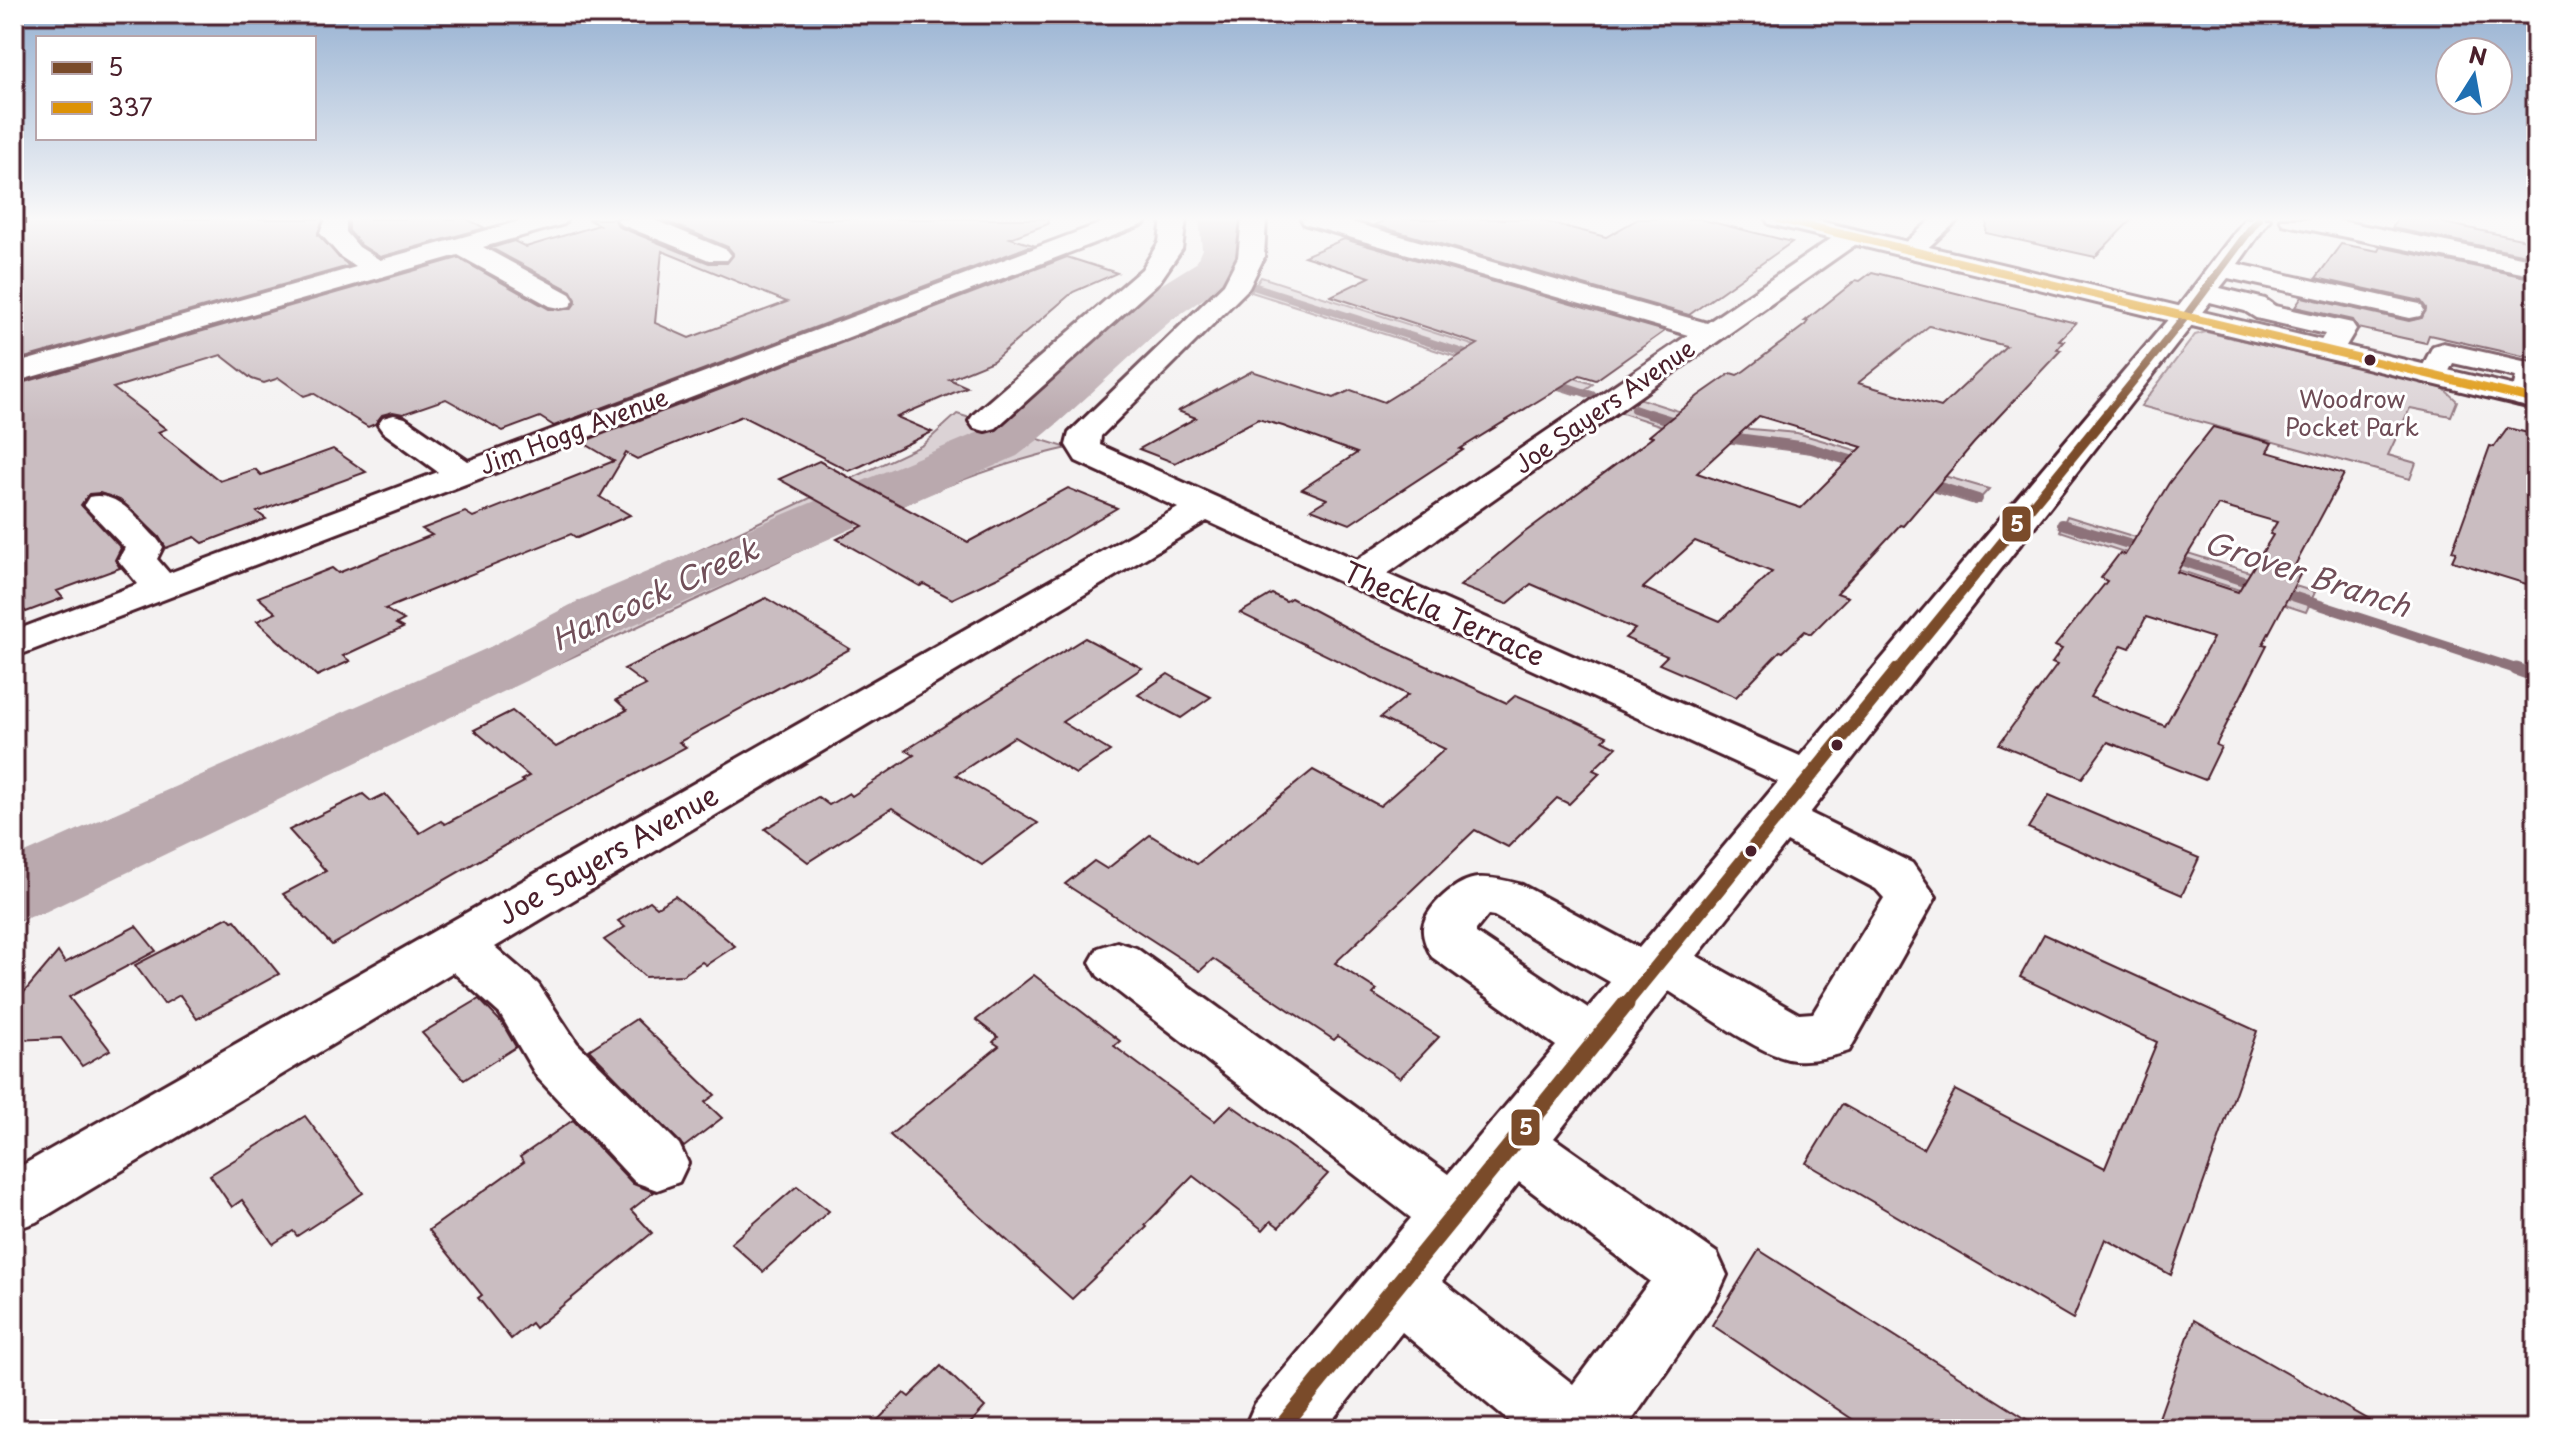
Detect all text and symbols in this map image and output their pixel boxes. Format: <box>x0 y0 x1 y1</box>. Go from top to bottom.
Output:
legend <box>36 36 316 140</box>
north arrow <box>2434 36 2514 116</box>
text: N <box>2466 37 2490 73</box>
text: 5 <box>108 48 123 84</box>
text: 337 <box>108 88 153 124</box>
street label: Joe Sayers Avenue <box>1506 329 1702 481</box>
unlabelled marker <box>2362 352 2378 368</box>
street label: Jim Hogg Avenue <box>474 378 672 483</box>
park label: Woodrow Pocket Park <box>2285 380 2419 444</box>
line badge: 5 <box>2001 505 2032 543</box>
text: 5 <box>2010 506 2024 539</box>
water label: Grover Branch <box>2199 518 2417 627</box>
water label: Hancock Creek <box>543 524 766 660</box>
street label: Theckla Terrace <box>1337 549 1552 676</box>
unlabelled marker <box>1829 737 1845 753</box>
street label: Joe Sayers Avenue <box>489 773 726 935</box>
unlabelled marker <box>1743 843 1759 859</box>
line badge: 5 <box>1510 1108 1541 1147</box>
text: 5 <box>1519 1109 1533 1142</box>

